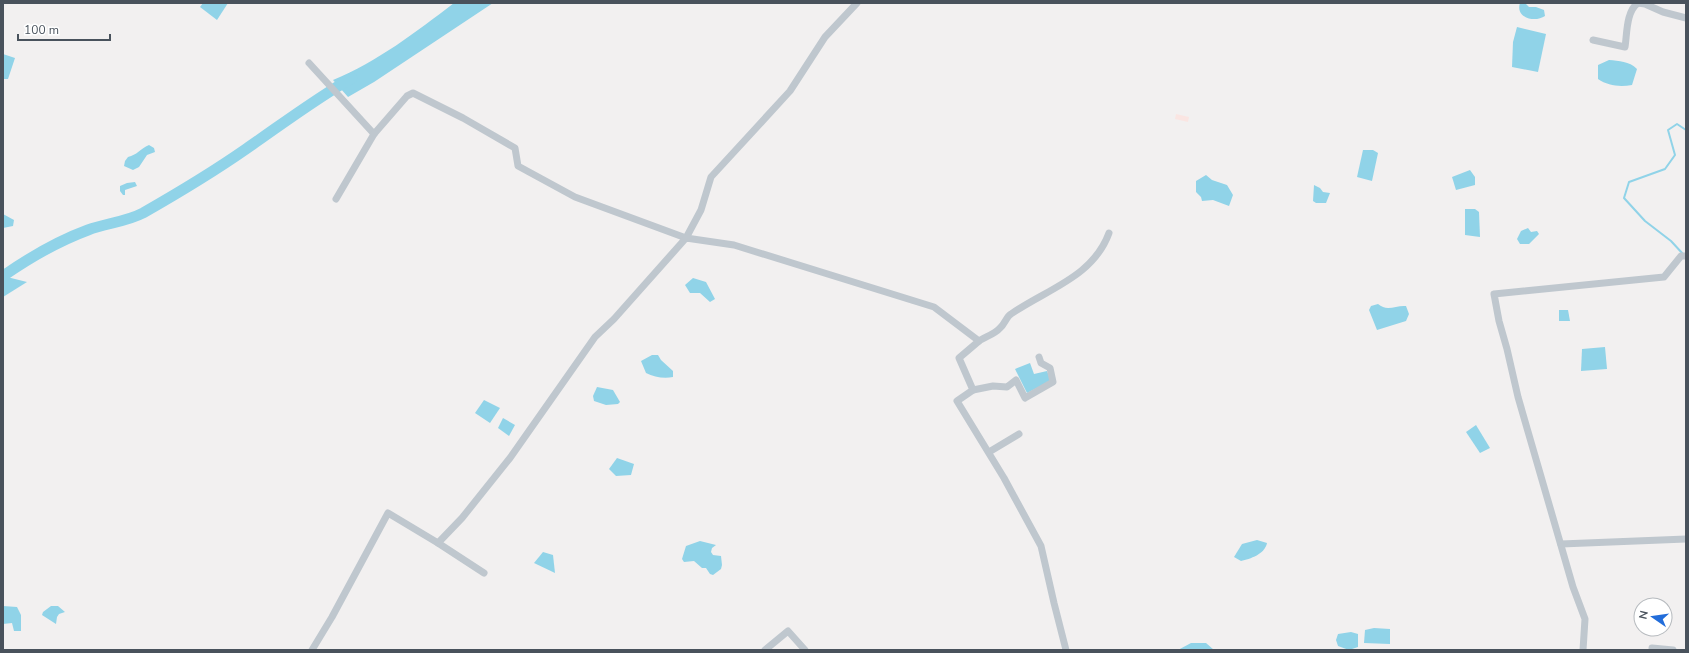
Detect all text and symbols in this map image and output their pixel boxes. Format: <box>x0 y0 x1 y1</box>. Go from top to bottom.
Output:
scale bar <box>18 16 110 42</box>
text: 100 m <box>24 22 59 38</box>
north arrow <box>1633 597 1673 637</box>
text: N <box>1636 609 1652 621</box>

